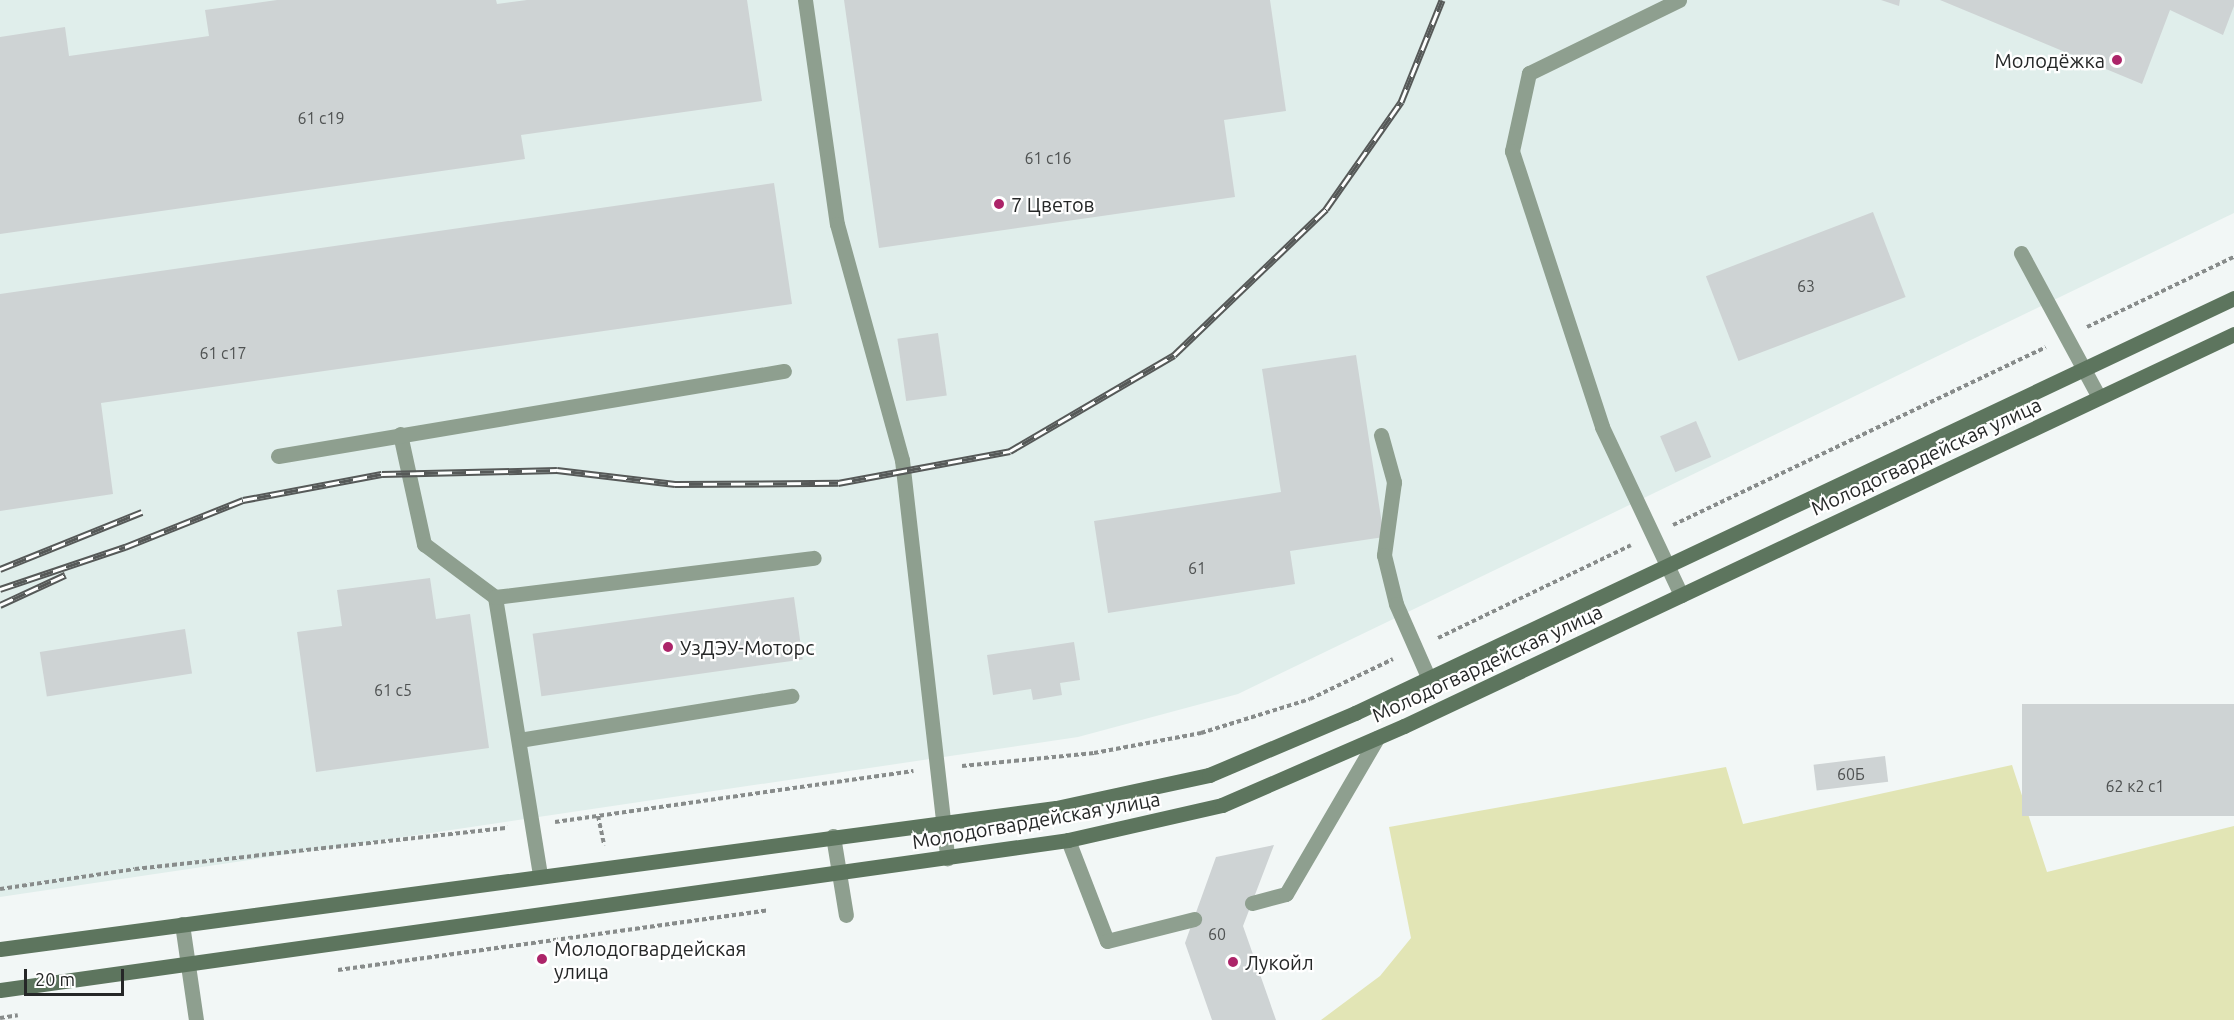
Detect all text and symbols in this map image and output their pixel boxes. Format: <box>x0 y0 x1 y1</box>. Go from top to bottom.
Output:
place label: Молодёжка <box>1994 48 2105 72</box>
marker: Молодёжка <box>2110 53 2124 67</box>
house number: 61 с19 <box>297 108 345 128</box>
house number: 61 с16 <box>1024 148 1072 168</box>
place label: 7 Цветов <box>1011 192 1095 216</box>
marker: 7 Цветов <box>992 197 1006 211</box>
house number: 63 <box>1797 276 1815 296</box>
house number: 61 с17 <box>199 343 247 363</box>
street label: Молодогвардейская улица <box>1807 392 2045 520</box>
house number: 61 <box>1188 558 1206 578</box>
street label: Молодогвардейская улица <box>1368 599 1606 727</box>
place label: УзДЭУ-Моторс <box>680 635 815 659</box>
marker: УзДЭУ-Моторс <box>661 640 675 654</box>
house number: 61 с5 <box>374 680 412 700</box>
house number: 60Б <box>1837 764 1865 784</box>
house number: 62 к2 с1 <box>2105 776 2165 796</box>
street label: Молодогвардейская улица <box>910 786 1162 854</box>
house number: 60 <box>1208 924 1226 944</box>
place label: Молодогвардейская улица <box>554 936 746 983</box>
place label: Лукойл <box>1245 950 1314 974</box>
marker: Молодогвардейская улица <box>535 952 549 966</box>
marker: Лукойл <box>1226 955 1240 969</box>
scale bar <box>27 957 128 995</box>
text: 20 m <box>35 969 75 989</box>

